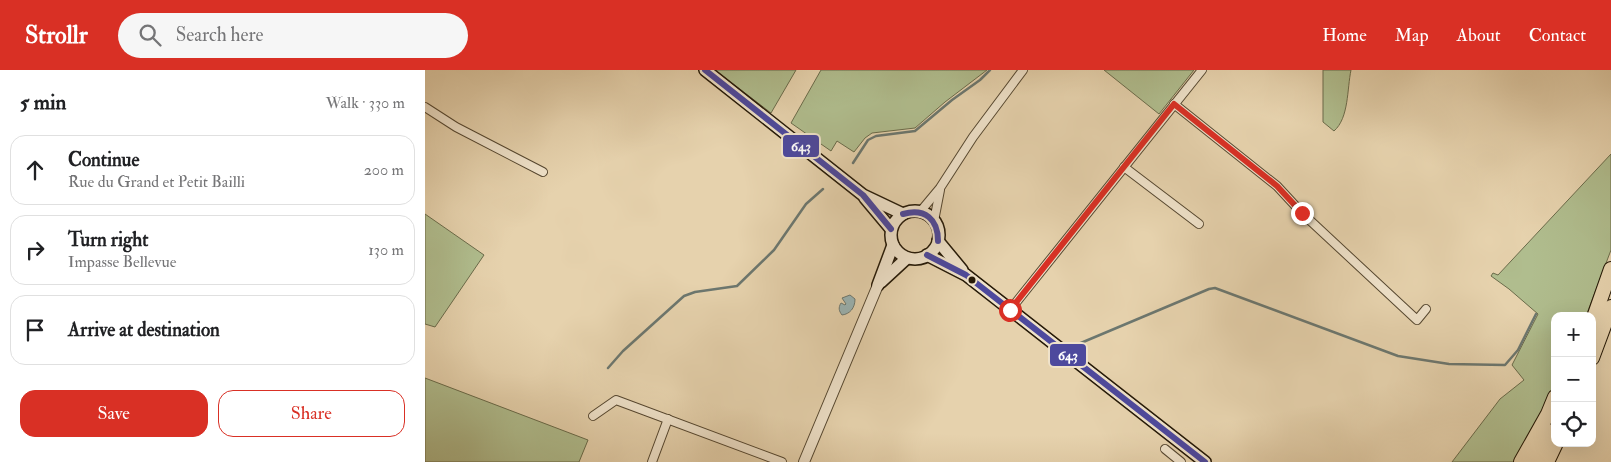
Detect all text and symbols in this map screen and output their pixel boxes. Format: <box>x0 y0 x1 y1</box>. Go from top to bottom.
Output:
search box <box>118 13 468 58</box>
text: Strollr <box>25 20 88 51</box>
icon: search <box>136 21 164 49</box>
text: Search here <box>176 23 264 47</box>
text: Home <box>1322 24 1367 47</box>
text: Map <box>1395 24 1429 47</box>
text: About <box>1457 24 1501 47</box>
text: Contact <box>1529 24 1586 47</box>
text: 5 min <box>20 89 66 116</box>
text: Walk · 330 m <box>326 93 405 113</box>
line badge: 643 <box>782 134 820 158</box>
text: 643 <box>791 138 811 155</box>
text: Continue <box>68 148 139 172</box>
icon: ahead <box>21 156 49 184</box>
text: 200 m <box>364 160 404 180</box>
text: Rue du Grand et Petit Bailli <box>68 172 245 192</box>
route end <box>1291 202 1314 225</box>
text: Turn right <box>68 228 148 252</box>
icon: right <box>21 236 49 264</box>
text: 130 m <box>368 240 404 260</box>
text: Impasse Bellevue <box>68 252 176 272</box>
unlabelled marker <box>967 275 977 285</box>
route start <box>999 299 1022 322</box>
map controls <box>1551 312 1596 447</box>
button: + <box>1551 312 1596 357</box>
icon: arrive <box>21 316 49 344</box>
text: Arrive at destination <box>68 318 220 342</box>
line badge: 643 <box>1049 343 1087 367</box>
text: 643 <box>1058 347 1078 364</box>
button: − <box>1551 357 1596 402</box>
button: Save <box>20 390 208 437</box>
button: Share <box>218 390 405 437</box>
button: locate <box>1551 402 1596 447</box>

